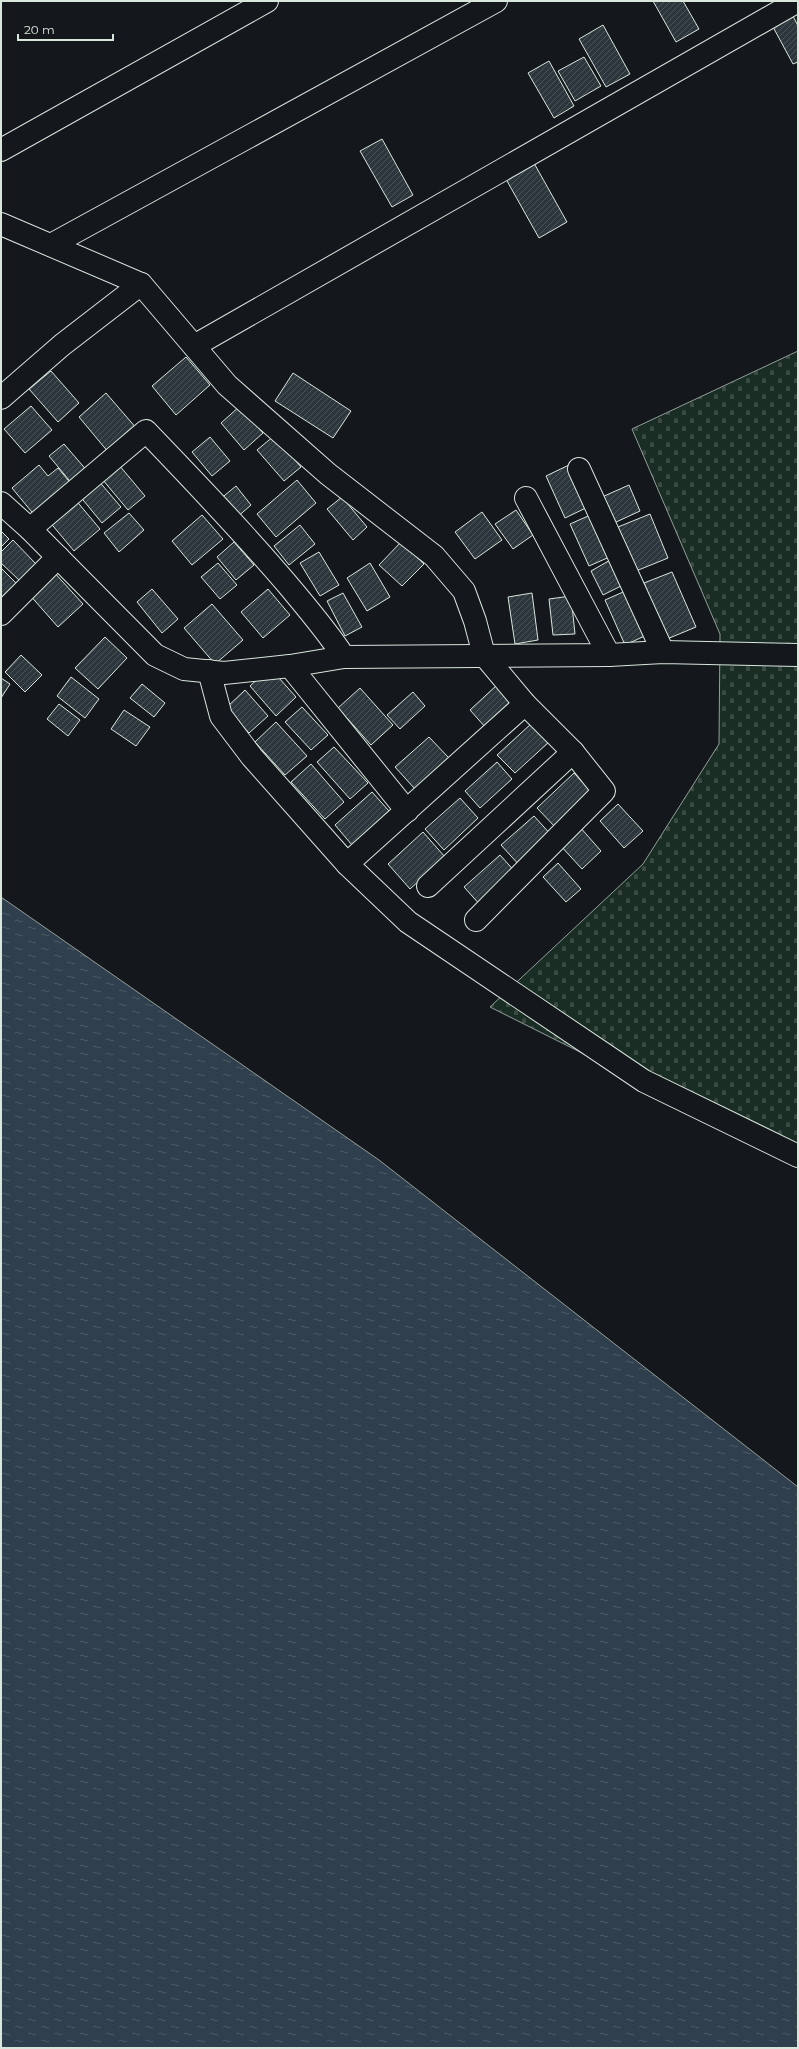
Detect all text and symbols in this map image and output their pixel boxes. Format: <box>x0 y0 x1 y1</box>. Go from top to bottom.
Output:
scale bar <box>18 16 113 42</box>
text: 20 m <box>24 22 55 37</box>

